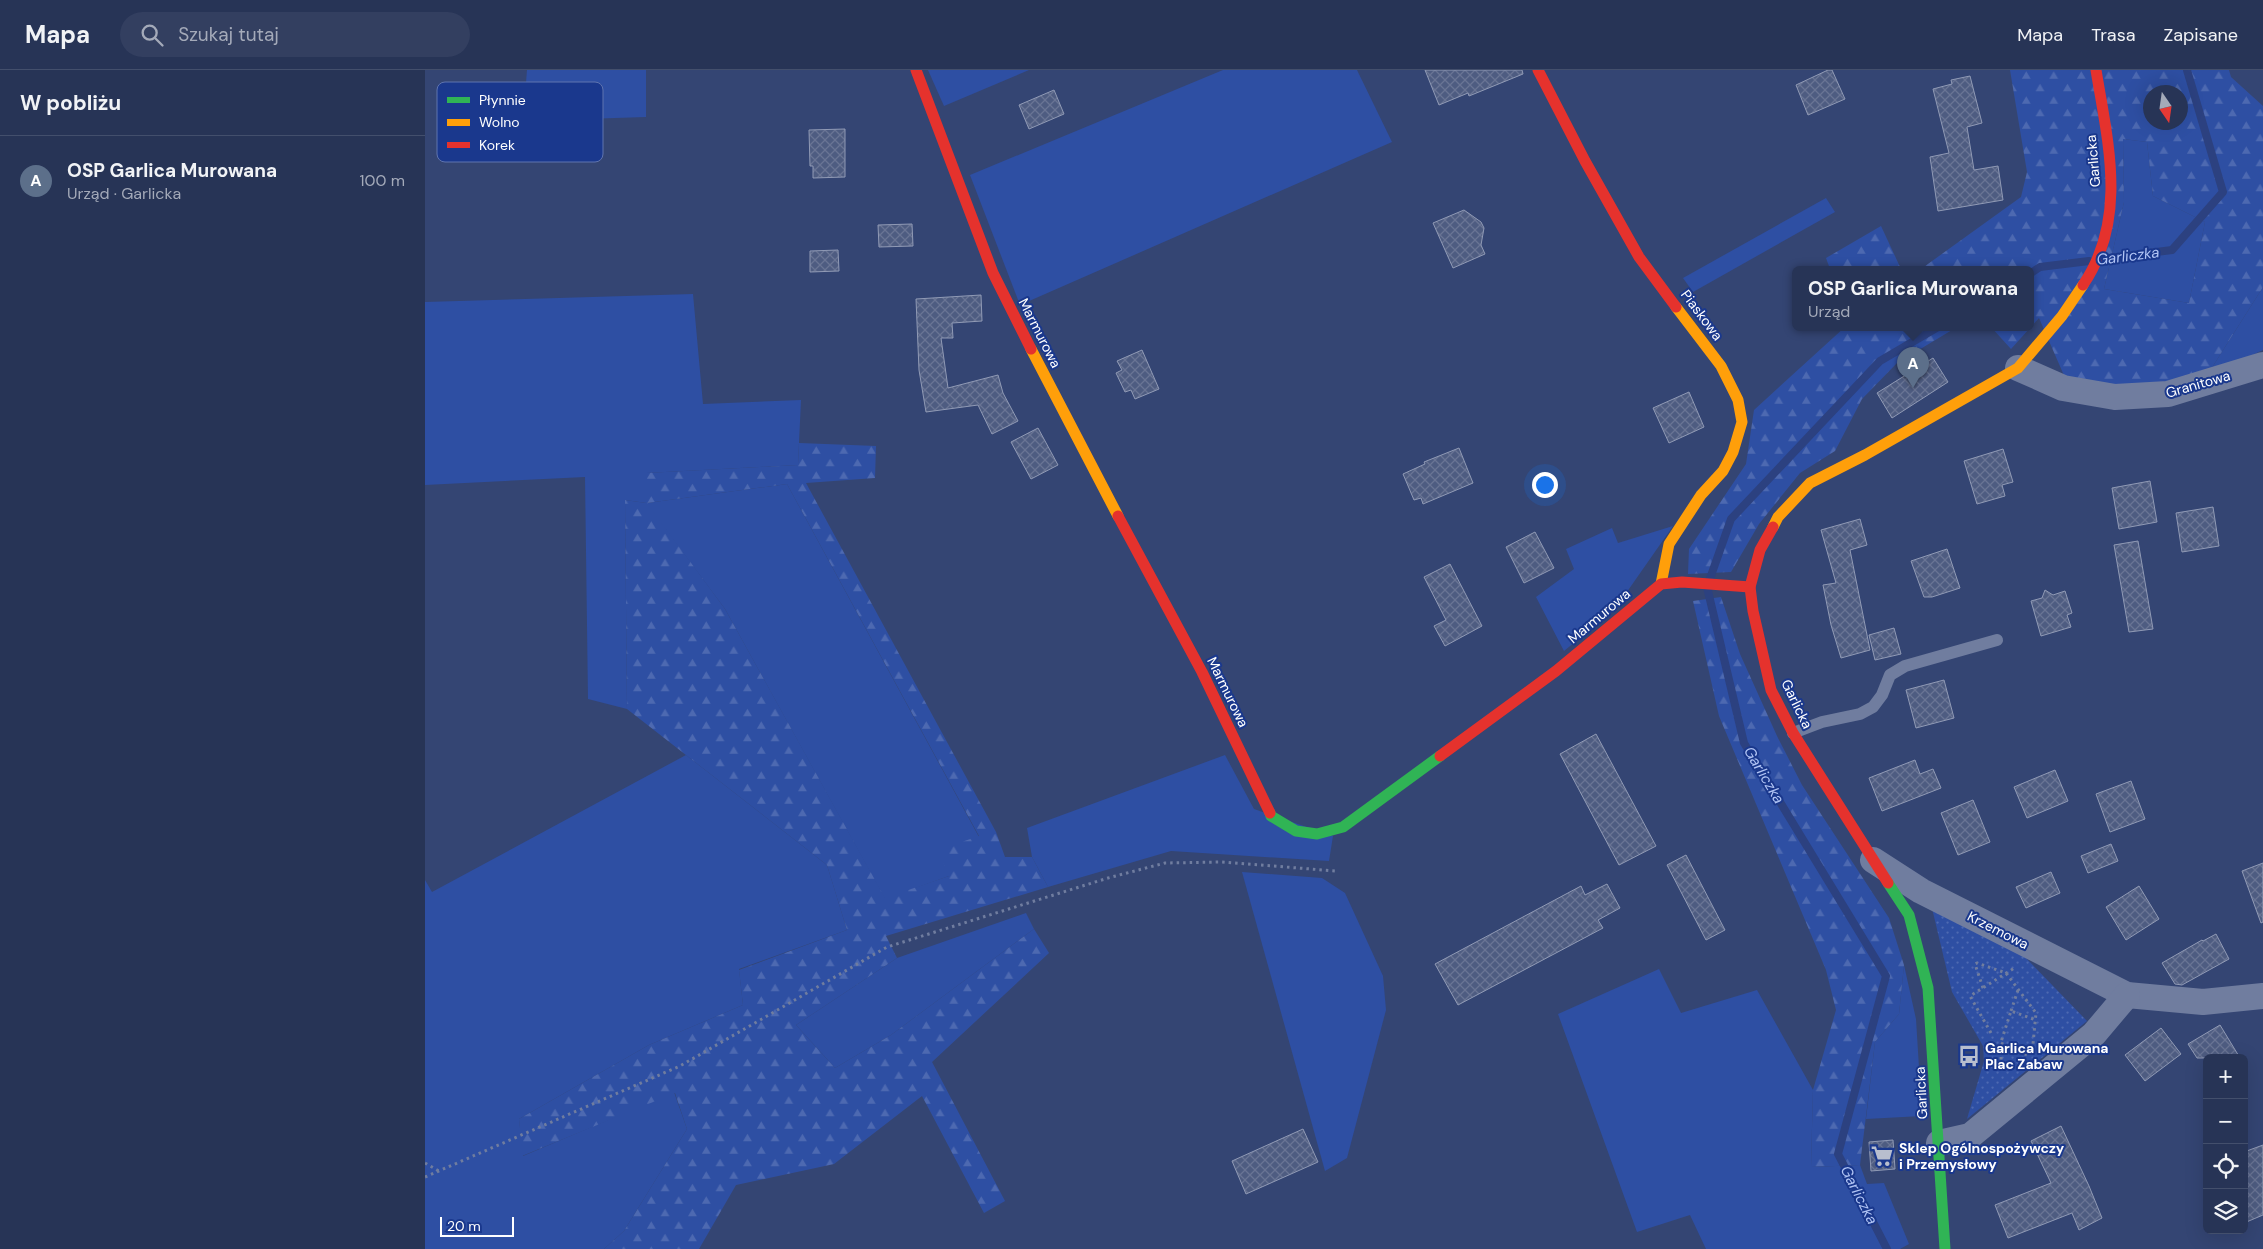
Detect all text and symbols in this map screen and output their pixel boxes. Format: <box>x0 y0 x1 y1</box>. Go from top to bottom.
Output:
search box <box>120 12 470 57</box>
text: Mapa <box>25 19 90 50</box>
icon: search <box>138 21 166 49</box>
text: Szukaj tutaj <box>178 22 279 47</box>
text: Mapa <box>2017 23 2063 47</box>
text: Trasa <box>2091 23 2135 47</box>
text: Zapisane <box>2163 23 2238 47</box>
legend <box>437 82 603 162</box>
north arrow <box>2143 85 2188 130</box>
text: W pobliżu <box>20 89 121 117</box>
text: Płynnie <box>479 91 526 109</box>
text: Wolno <box>479 113 520 131</box>
street label: Garlicka <box>2082 134 2104 188</box>
text: Korek <box>479 136 515 154</box>
text: OSP Garlica Murowana <box>67 158 277 183</box>
text: A <box>30 170 42 191</box>
text: 100 m <box>360 170 405 191</box>
text: Urząd · Garlicka <box>67 183 181 204</box>
water label: Garliczka <box>2095 242 2161 270</box>
popup <box>1792 266 2034 331</box>
text: OSP Garlica Murowana <box>1808 276 2018 301</box>
street label: Piaskowa <box>1677 286 1727 344</box>
street label: Marmurowa <box>1015 295 1065 371</box>
text: Urząd <box>1808 301 1850 322</box>
pin: A <box>1897 347 1929 388</box>
street label: Granitowa <box>2164 366 2232 402</box>
your location <box>1532 472 1558 498</box>
street label: Marmurowa <box>1564 585 1634 647</box>
street label: Marmurowa <box>1203 654 1253 730</box>
street label: Garlicka <box>1777 676 1817 732</box>
water label: Garliczka <box>1739 743 1789 807</box>
street label: Krzemowa <box>1964 907 2032 953</box>
place label: Garlica Murowana Plac Zabaw <box>1985 1039 2109 1073</box>
bus stop icon: Garlica Murowana Plac Zabaw <box>1956 1043 1982 1069</box>
map controls <box>2203 1054 2248 1234</box>
button: + <box>2203 1054 2248 1099</box>
street label: Garlicka <box>1911 1066 1931 1120</box>
button: − <box>2203 1099 2248 1144</box>
place label: Sklep Ogólnospożywczy i Przemysłowy <box>1899 1139 2065 1173</box>
supermarket icon: Sklep Ogólnospożywczy i Przemysłowy <box>1869 1143 1895 1169</box>
button: locate <box>2203 1144 2248 1189</box>
water label: Garliczka <box>1836 1162 1882 1228</box>
button: layers <box>2203 1189 2248 1234</box>
scale bar <box>440 1214 514 1237</box>
text: 20 m <box>447 1217 481 1235</box>

